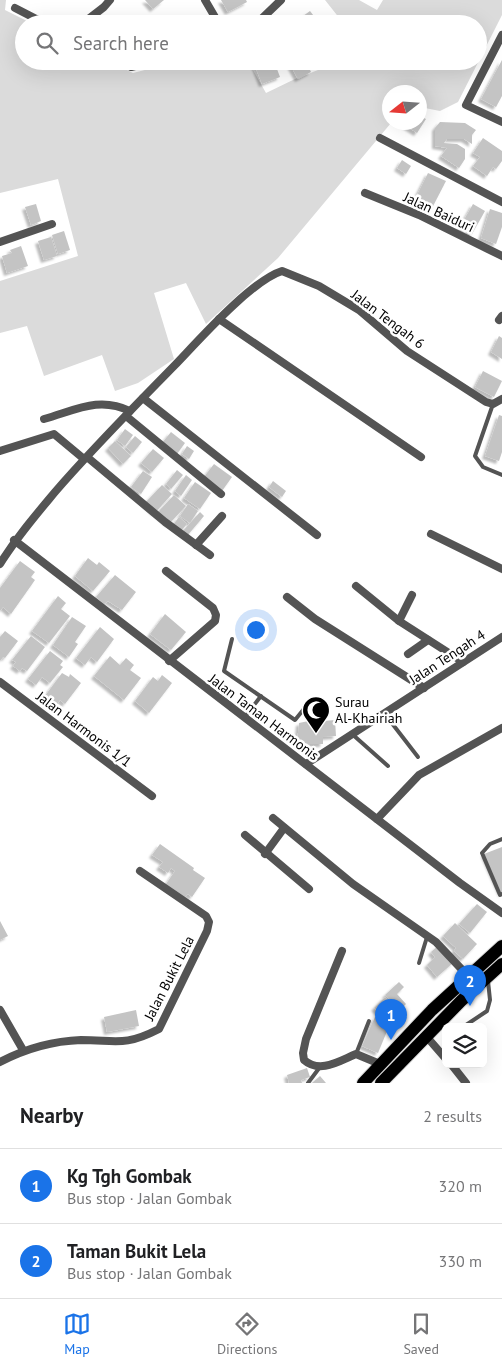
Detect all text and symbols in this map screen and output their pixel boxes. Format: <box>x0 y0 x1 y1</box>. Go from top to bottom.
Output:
search box <box>15 15 487 70</box>
icon: search <box>33 29 61 57</box>
text: Search here <box>73 31 169 55</box>
north arrow <box>382 85 427 130</box>
street label: Jalan Baiduri <box>400 187 477 236</box>
street label: Jalan Tengah 6 <box>347 285 428 352</box>
your location <box>243 617 269 643</box>
street label: Jalan Tengah 4 <box>405 625 489 689</box>
street label: Jalan Taman Harmonis <box>205 669 323 764</box>
street label: Jalan Harmonis 1/1 <box>32 687 135 771</box>
place label: Surau Al-Khairiah <box>335 693 402 727</box>
mosque icon: Surau Al-Khairiah <box>301 695 331 734</box>
street label: Jalan Bukit Lela <box>139 933 198 1024</box>
pin: 2 <box>454 965 486 1006</box>
pin: 1 <box>375 999 407 1040</box>
map controls <box>442 1023 487 1068</box>
button: layers <box>442 1023 487 1068</box>
text: Nearby <box>20 1102 83 1129</box>
text: 2 results <box>423 1106 482 1126</box>
text: Kg Tgh Gombak <box>67 1164 192 1188</box>
text: 1 <box>31 1176 41 1196</box>
text: 320 m <box>439 1176 482 1196</box>
text: Bus stop · Jalan Gombak <box>67 1188 232 1208</box>
text: Taman Bukit Lela <box>67 1239 206 1263</box>
text: 2 <box>31 1251 41 1271</box>
text: 330 m <box>439 1251 482 1271</box>
text: Bus stop · Jalan Gombak <box>67 1263 232 1283</box>
tab: Map <box>63 1310 91 1358</box>
tab: Directions <box>217 1310 277 1358</box>
tab: Saved <box>403 1310 439 1358</box>

